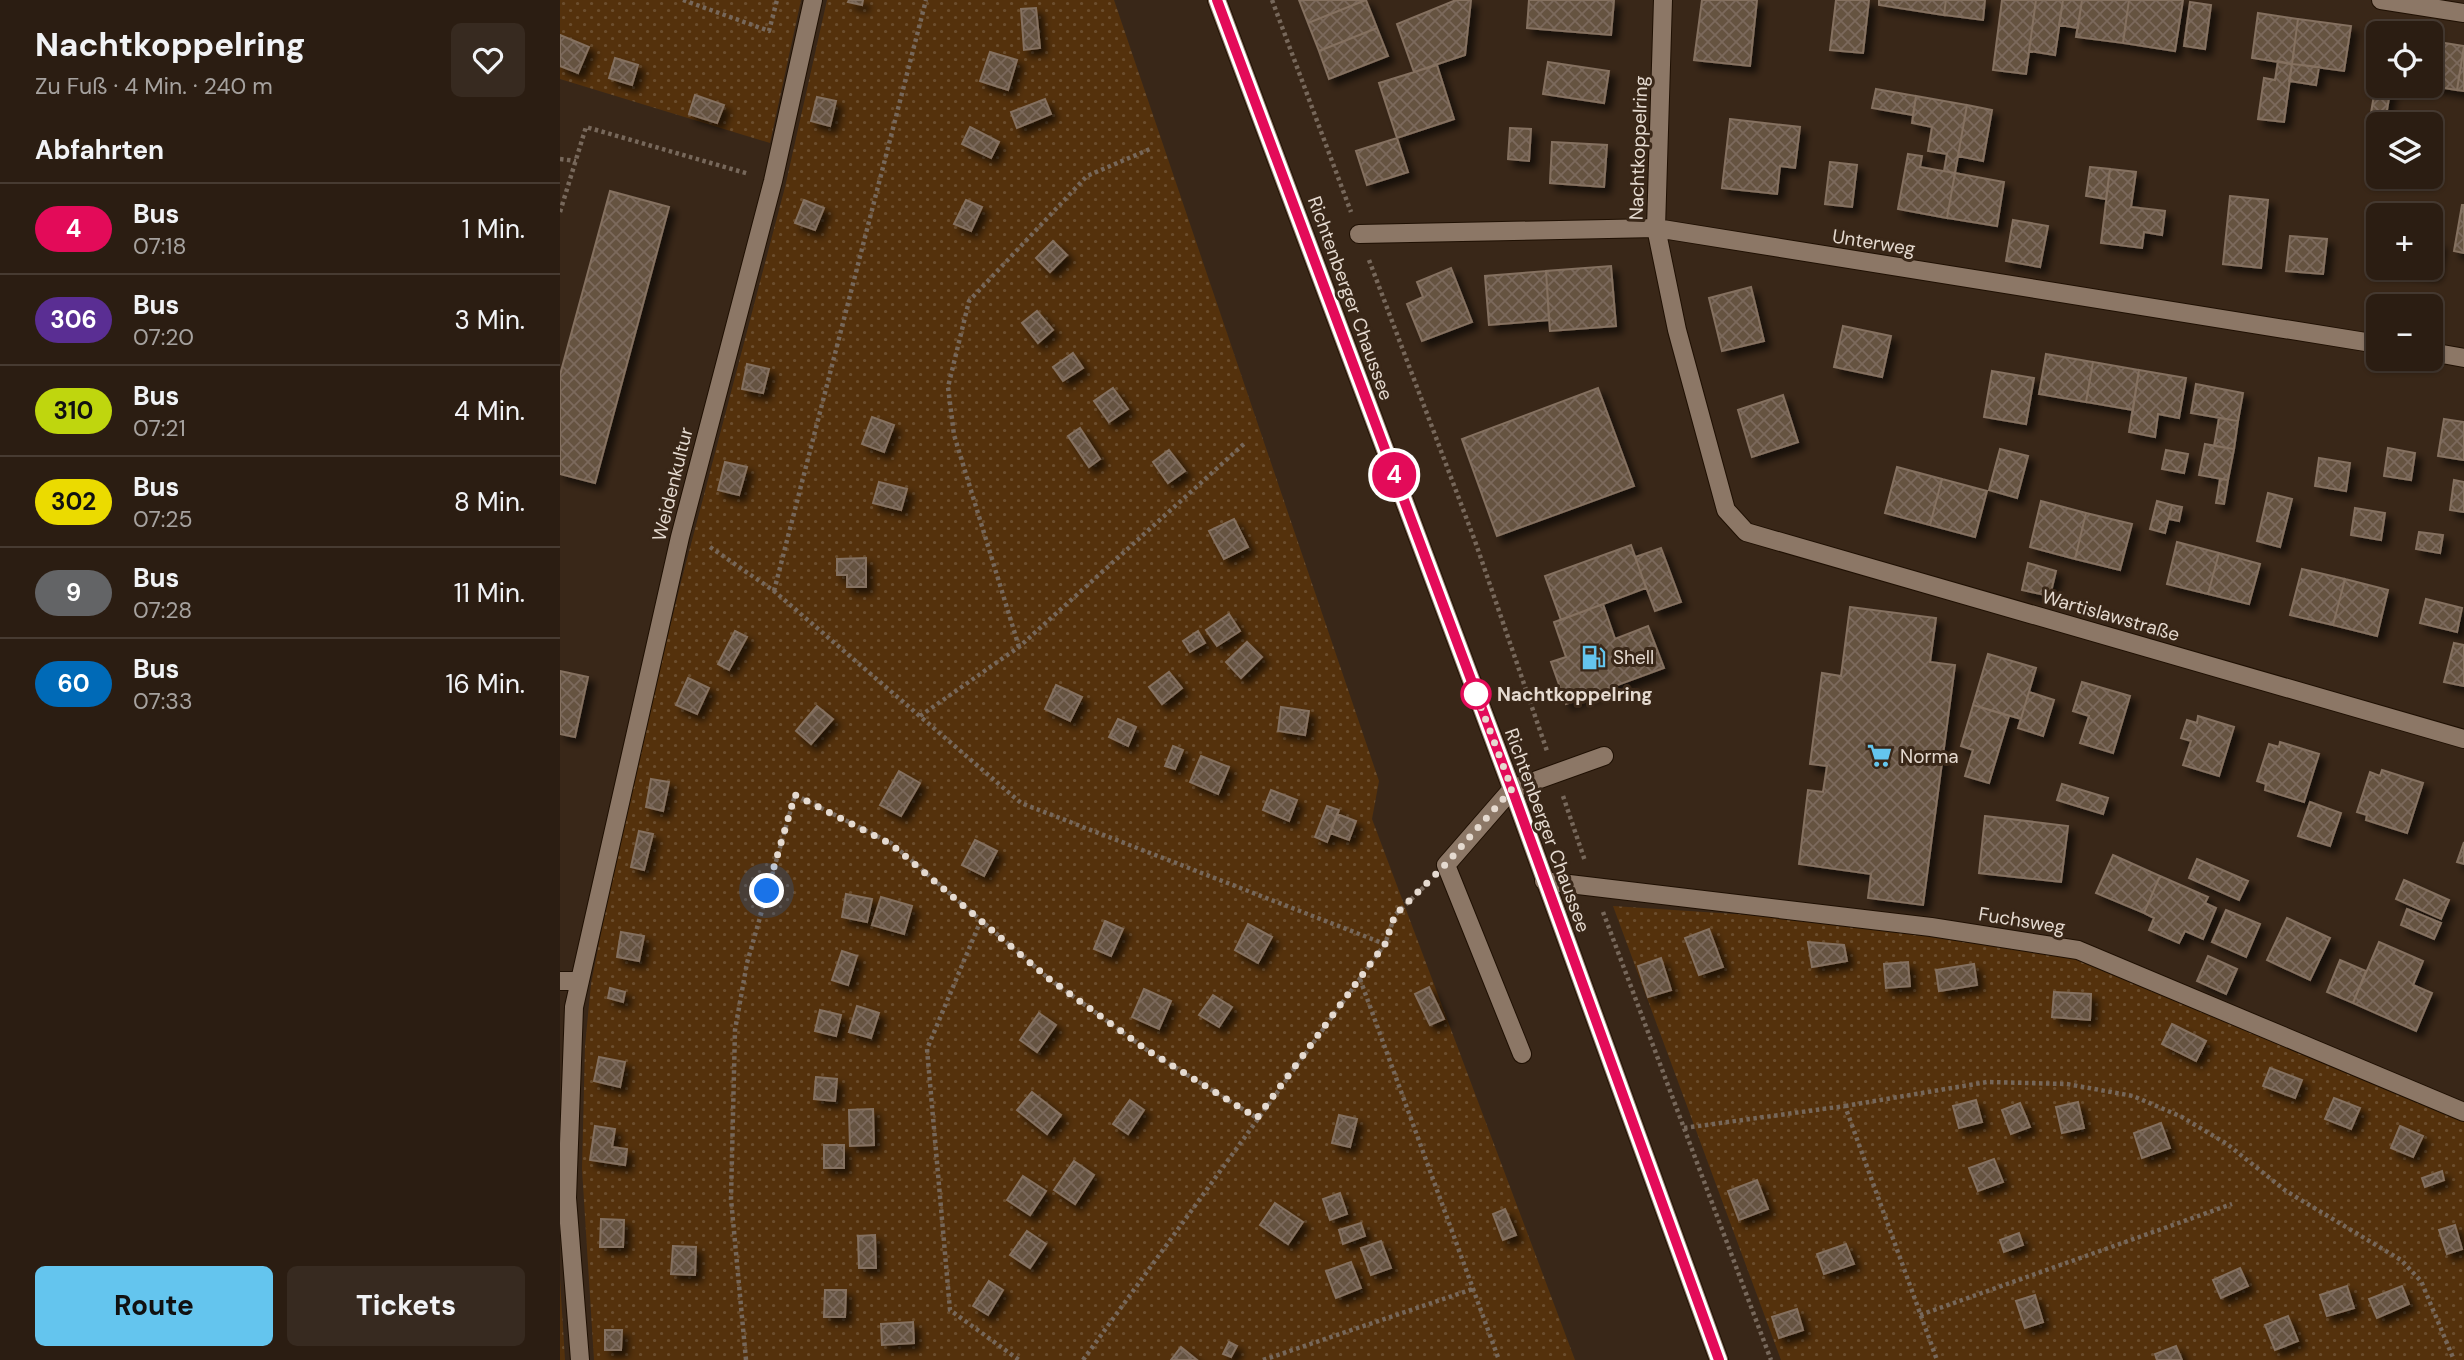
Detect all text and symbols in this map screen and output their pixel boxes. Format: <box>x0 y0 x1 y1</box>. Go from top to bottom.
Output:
map controls <box>2366 21 2443 371</box>
button: locate <box>2366 21 2443 98</box>
text: Nachtkoppelring <box>35 23 305 66</box>
button: heart <box>451 23 525 97</box>
text: Zu Fuß · 4 Min. · 240 m <box>35 71 273 101</box>
street label: Nachtkoppelring <box>1623 75 1654 221</box>
button: layers <box>2366 112 2443 189</box>
text: Abfahrten <box>35 133 164 167</box>
street label: Richtenberger Chaussee <box>1302 193 1399 404</box>
text: Bus <box>133 197 179 231</box>
button: + <box>2366 203 2443 280</box>
text: 1 Min. <box>462 212 525 246</box>
text: 4 <box>66 213 81 244</box>
street label: Unterweg <box>1831 224 1918 261</box>
text: 07:18 <box>133 231 187 261</box>
text: Bus <box>133 288 179 322</box>
button: − <box>2366 294 2443 371</box>
text: 3 Min. <box>455 303 525 337</box>
text: 306 <box>50 304 97 335</box>
text: 07:20 <box>133 322 194 352</box>
text: Bus <box>133 379 179 413</box>
text: 4 Min. <box>454 394 525 428</box>
text: 310 <box>54 395 93 426</box>
text: 07:21 <box>133 413 186 443</box>
street label: Weidenkultur <box>646 425 699 544</box>
line badge: 4 <box>1371 452 1417 498</box>
text: 4 <box>1386 459 1402 490</box>
text: Bus <box>133 470 179 504</box>
text: 8 Min. <box>454 485 525 519</box>
text: 302 <box>51 486 96 517</box>
text: 07:25 <box>133 504 193 534</box>
text: Bus <box>133 561 179 595</box>
text: 11 Min. <box>454 576 525 610</box>
text: 9 <box>66 577 81 608</box>
street label: Wartislawstraße <box>2039 584 2183 647</box>
text: 07:28 <box>133 595 192 625</box>
fuel station icon: Shell <box>1579 643 1607 671</box>
place label: Shell <box>1613 645 1654 670</box>
text: Bus <box>133 652 179 686</box>
text: 16 Min. <box>445 667 525 701</box>
text: 60 <box>57 668 90 699</box>
marker: Nachtkoppelring <box>1461 679 1491 709</box>
place label: Nachtkoppelring <box>1497 682 1653 707</box>
text: 07:33 <box>133 686 193 716</box>
street label: Richtenberger Chaussee <box>1499 725 1596 936</box>
supermarket icon: Norma <box>1866 742 1894 770</box>
place label: Norma <box>1900 744 1959 769</box>
your location <box>749 873 784 908</box>
street label: Fuchsweg <box>1977 901 2067 940</box>
button: Route <box>35 1266 273 1346</box>
button: Tickets <box>287 1266 525 1346</box>

